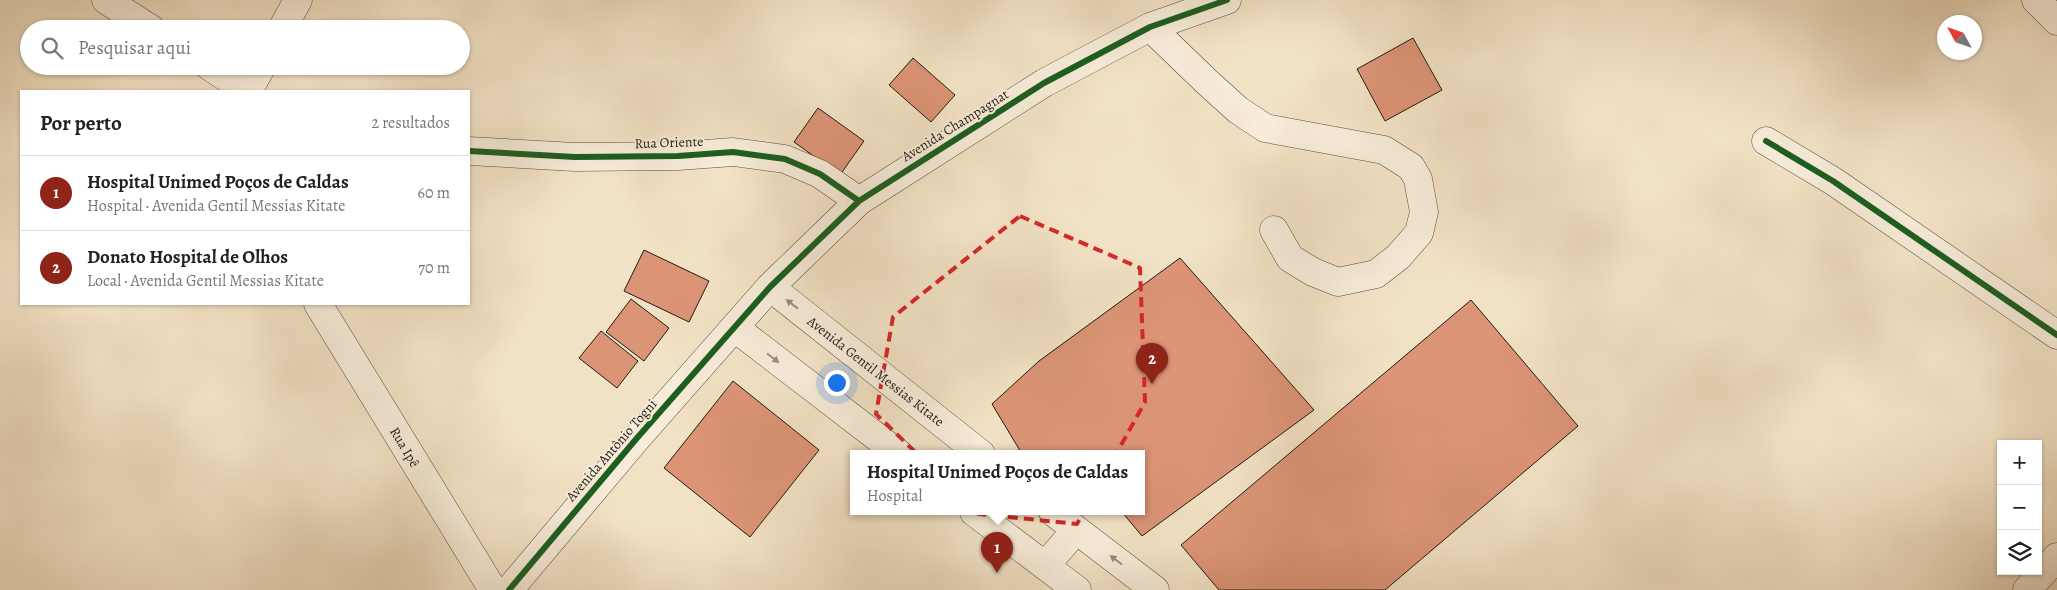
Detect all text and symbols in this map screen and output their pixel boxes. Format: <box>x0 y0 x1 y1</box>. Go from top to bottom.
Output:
north arrow <box>1937 15 1982 60</box>
search box <box>20 20 470 75</box>
icon: search <box>38 34 66 62</box>
text: Pesquisar aqui <box>78 35 191 61</box>
street label: Avenida Champagnat <box>897 85 1013 167</box>
text: Por perto <box>40 109 122 137</box>
text: 2 resultados <box>371 112 450 134</box>
street label: Rua Oriente <box>634 132 704 153</box>
text: Hospital Unimed Poços de Caldas <box>87 169 349 195</box>
text: 1 <box>53 182 59 204</box>
text: 60 m <box>418 182 450 204</box>
text: Hospital · Avenida Gentil Messias Kitate <box>87 195 346 217</box>
text: Donato Hospital de Olhos <box>87 244 288 270</box>
text: 2 <box>52 257 60 279</box>
text: 70 m <box>418 257 450 279</box>
text: Local · Avenida Gentil Messias Kitate <box>87 270 324 292</box>
one-way arrow <box>786 299 799 310</box>
street label: Avenida Gentil Messias Kitate <box>802 311 948 431</box>
pin: 2 <box>1136 343 1168 384</box>
one-way arrow <box>766 353 780 363</box>
your location <box>824 370 850 396</box>
street label: Avenida Antônio Togni <box>561 395 661 506</box>
street label: Rua Ipê <box>385 424 424 471</box>
map controls <box>1997 440 2042 575</box>
button: + <box>1997 440 2042 485</box>
popup <box>850 450 1145 515</box>
text: Hospital Unimed Poços de Caldas <box>867 459 1128 485</box>
text: Hospital <box>867 485 922 507</box>
button: − <box>1997 485 2042 530</box>
button: layers <box>1997 530 2042 575</box>
pin: 1 <box>981 532 1013 573</box>
one-way arrow <box>1110 555 1123 566</box>

